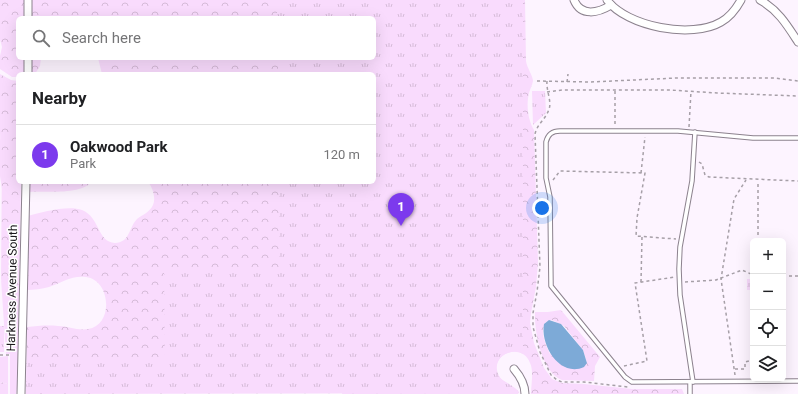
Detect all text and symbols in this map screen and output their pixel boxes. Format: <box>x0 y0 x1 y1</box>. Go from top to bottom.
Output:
search box <box>16 16 376 60</box>
icon: search <box>30 27 52 49</box>
text: Search here <box>62 29 141 47</box>
text: Nearby <box>32 88 87 108</box>
text: Oakwood Park <box>70 138 168 156</box>
text: 1 <box>41 147 49 162</box>
text: 120 m <box>323 147 360 162</box>
text: Park <box>70 156 96 171</box>
pin: 1 <box>388 193 414 226</box>
your location <box>532 198 552 218</box>
street label: Harkness Avenue South <box>4 224 20 352</box>
map controls <box>750 238 786 382</box>
button: + <box>750 238 786 274</box>
button: − <box>750 274 786 310</box>
button: locate <box>750 310 786 346</box>
button: layers <box>750 346 786 382</box>

